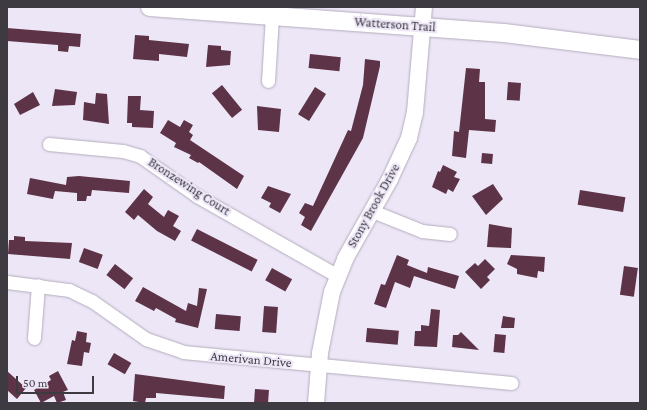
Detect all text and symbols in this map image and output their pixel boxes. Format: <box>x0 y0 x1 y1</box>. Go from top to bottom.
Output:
street label: Watterson Trail <box>354 14 436 36</box>
street label: Bronzewing Court <box>145 155 233 219</box>
street label: Stony Brook Drive <box>345 161 403 251</box>
street label: Amerivan Drive <box>210 349 292 371</box>
scale bar <box>18 368 96 394</box>
text: 50 m <box>23 376 47 390</box>

